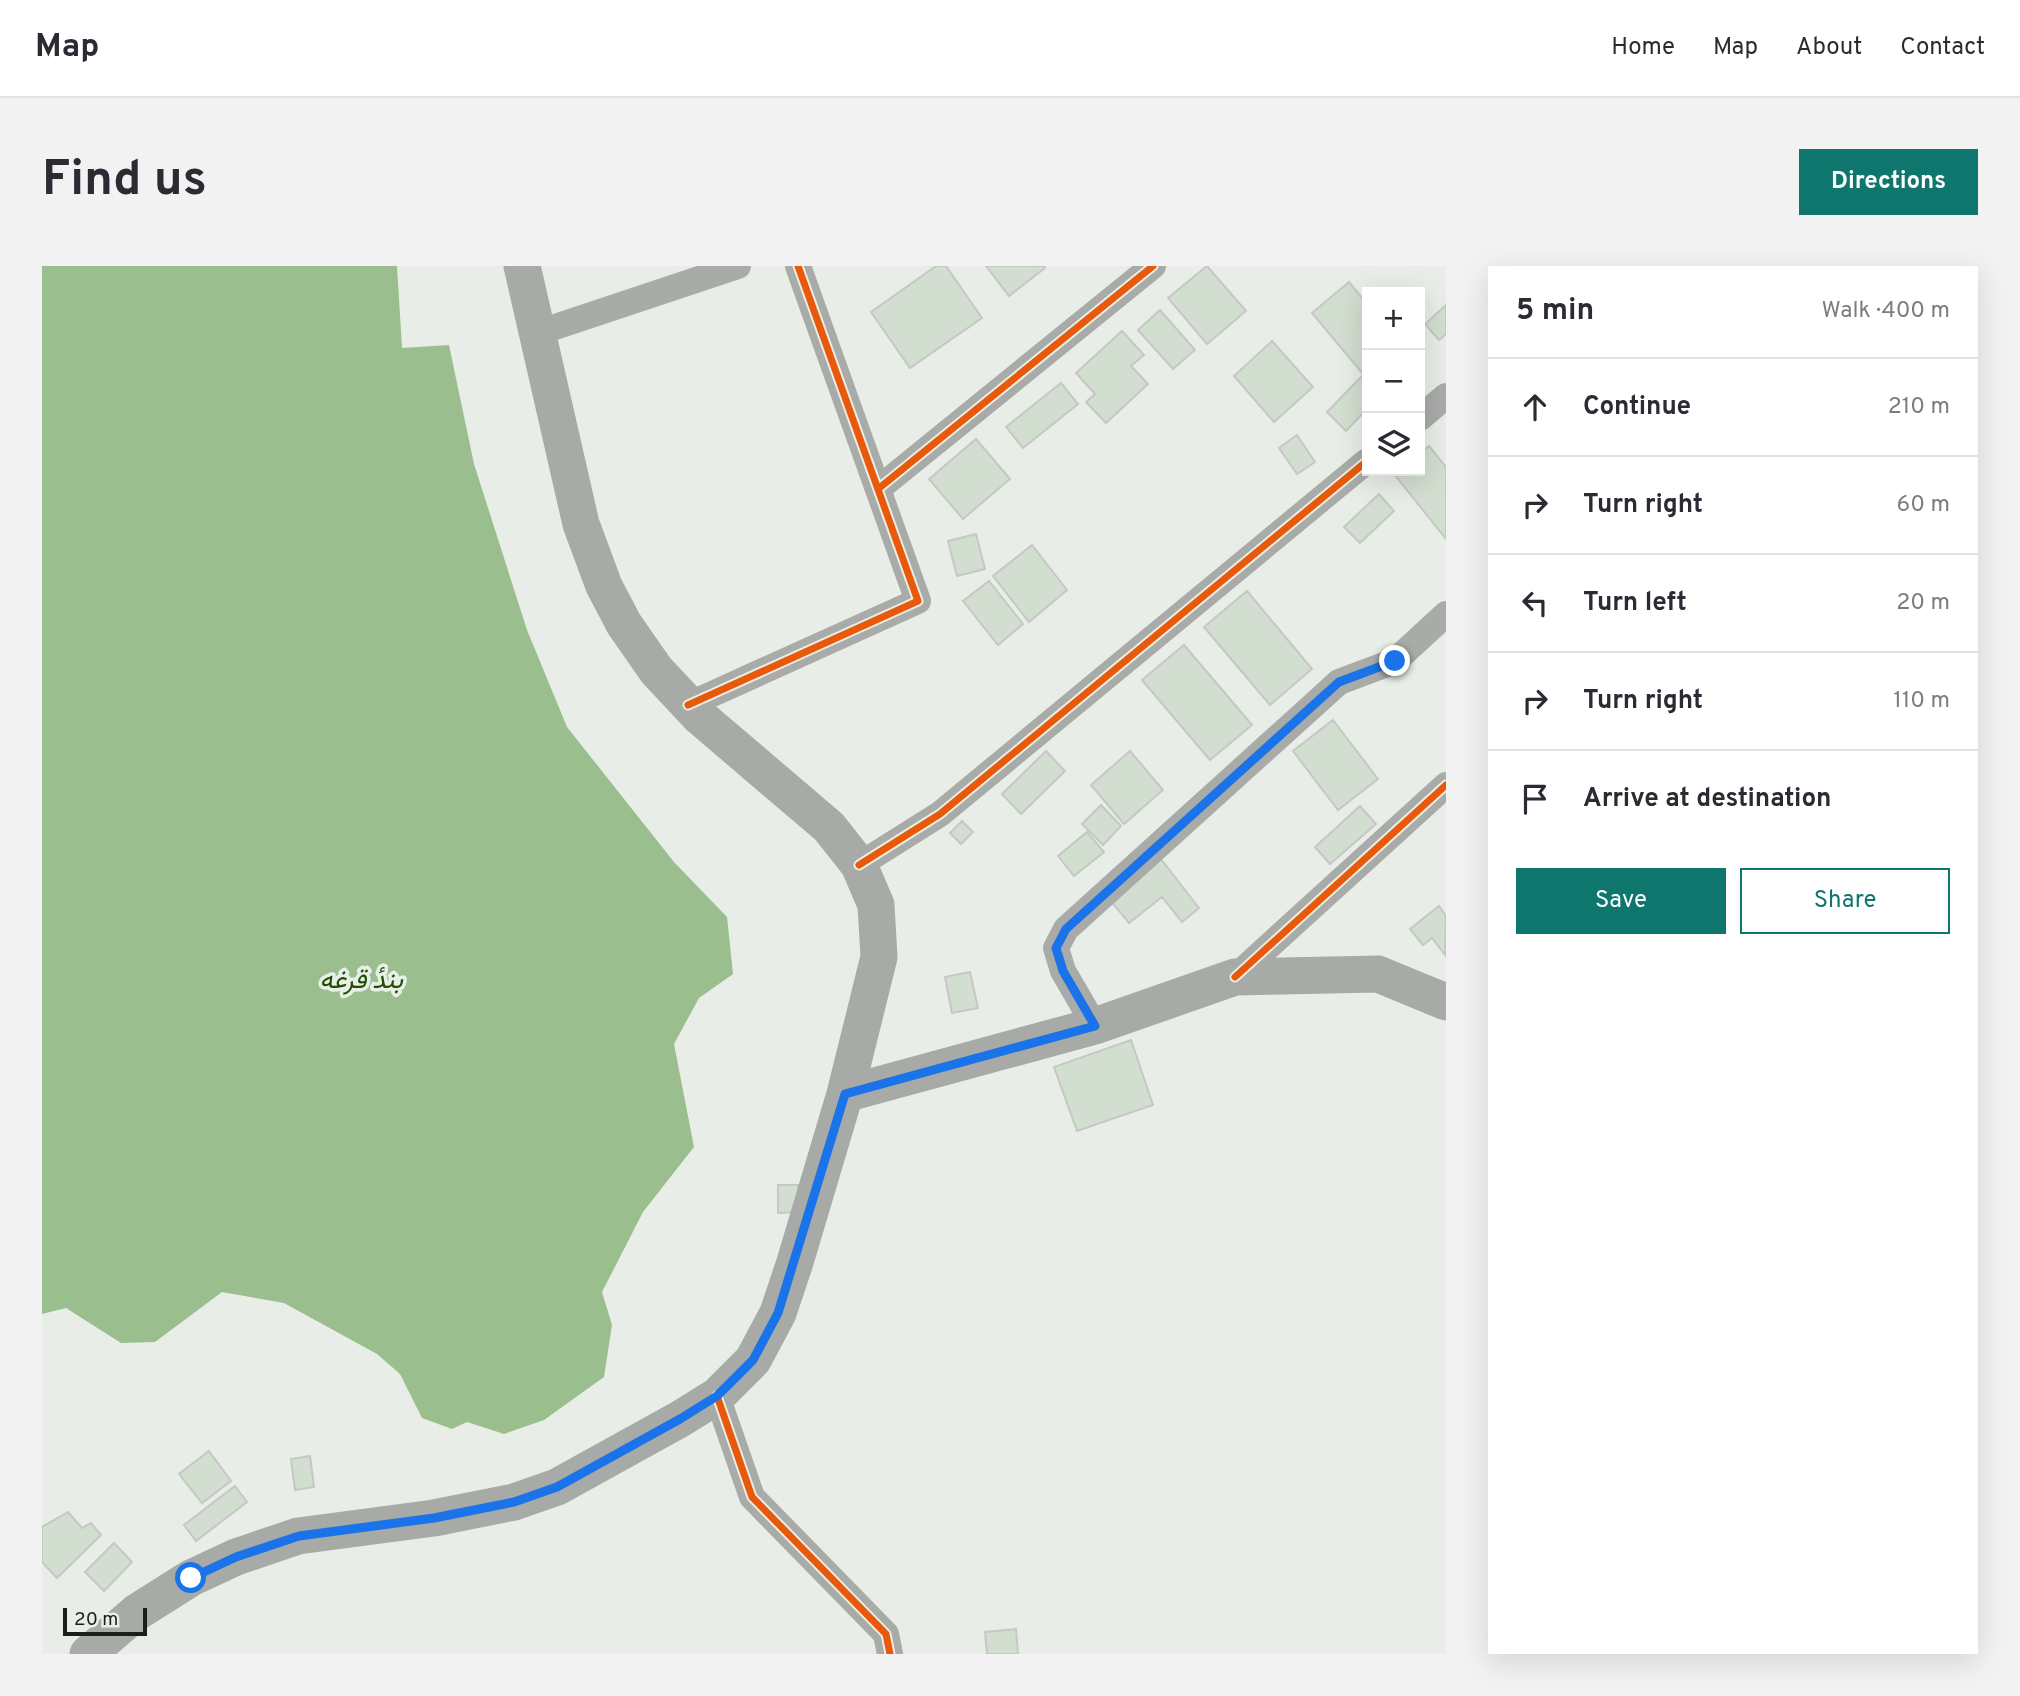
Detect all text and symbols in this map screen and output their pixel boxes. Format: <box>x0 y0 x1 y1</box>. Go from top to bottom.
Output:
text: Map <box>35 27 99 69</box>
text: Home <box>1611 33 1675 63</box>
text: Map <box>1713 33 1758 63</box>
text: About <box>1796 33 1862 63</box>
text: Contact <box>1900 33 1985 63</box>
button: Directions <box>1799 149 1978 215</box>
text: Find us <box>42 151 207 213</box>
map controls <box>1362 287 1425 476</box>
button: + <box>1362 287 1425 350</box>
text: 5 min <box>1516 293 1594 330</box>
text: Walk · 400 m <box>1822 297 1950 326</box>
button: − <box>1362 350 1425 413</box>
icon: ahead <box>1516 388 1554 426</box>
text: Continue <box>1583 391 1691 424</box>
text: 210 m <box>1888 393 1950 422</box>
button: layers <box>1362 413 1425 476</box>
icon: right <box>1516 486 1554 524</box>
text: Turn right <box>1583 489 1703 522</box>
text: 60 m <box>1897 491 1950 520</box>
icon: left <box>1516 584 1554 622</box>
text: Turn left <box>1583 587 1687 620</box>
text: 20 m <box>1896 589 1950 618</box>
route end <box>1379 645 1410 676</box>
icon: right <box>1516 682 1554 720</box>
text: Turn right <box>1583 685 1703 718</box>
text: 110 m <box>1893 687 1950 716</box>
icon: arrive <box>1516 780 1554 818</box>
text: Arrive at destination <box>1583 783 1831 816</box>
button: Save <box>1516 868 1726 934</box>
button: Share <box>1740 868 1950 934</box>
water label: بندٔ قرغه <box>319 965 404 998</box>
route start <box>175 1562 206 1593</box>
scale bar <box>63 1605 147 1637</box>
text: 20 m <box>74 1608 118 1632</box>

